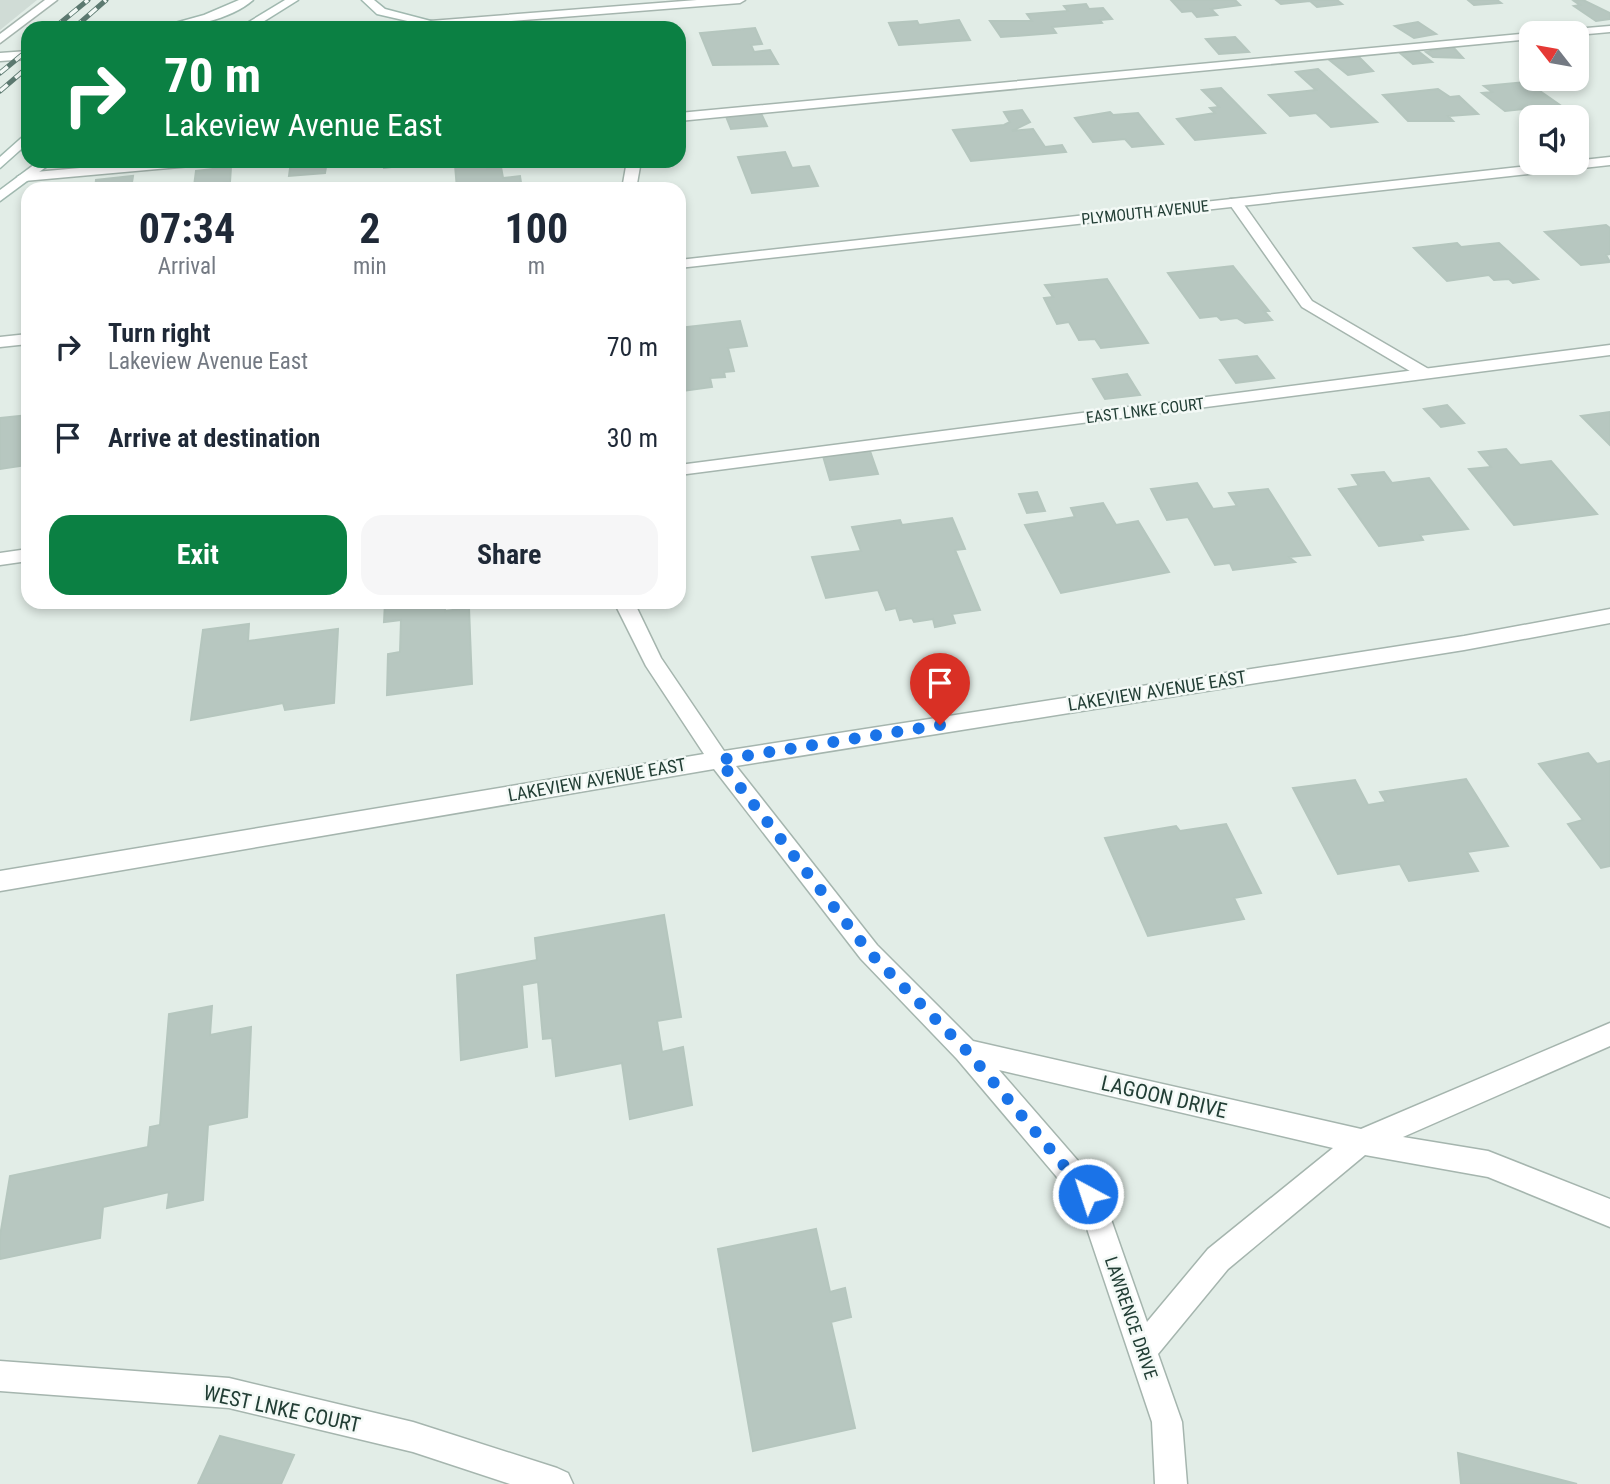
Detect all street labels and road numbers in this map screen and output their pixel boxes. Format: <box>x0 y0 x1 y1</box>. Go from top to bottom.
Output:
street label: PLYMOUTH AVENUE <box>1080 196 1210 229</box>
street label: EAST LNKE COURT <box>1085 394 1205 427</box>
street label: LAKEVIEW AVENUE EAST <box>1066 666 1248 715</box>
street label: LAKEVIEW AVENUE EAST <box>506 754 688 806</box>
street label: LAGOON DRIVE <box>1099 1071 1229 1123</box>
street label: LAWRENCE DRIVE <box>1101 1254 1162 1382</box>
street label: WEST LNKE COURT <box>201 1381 363 1437</box>

